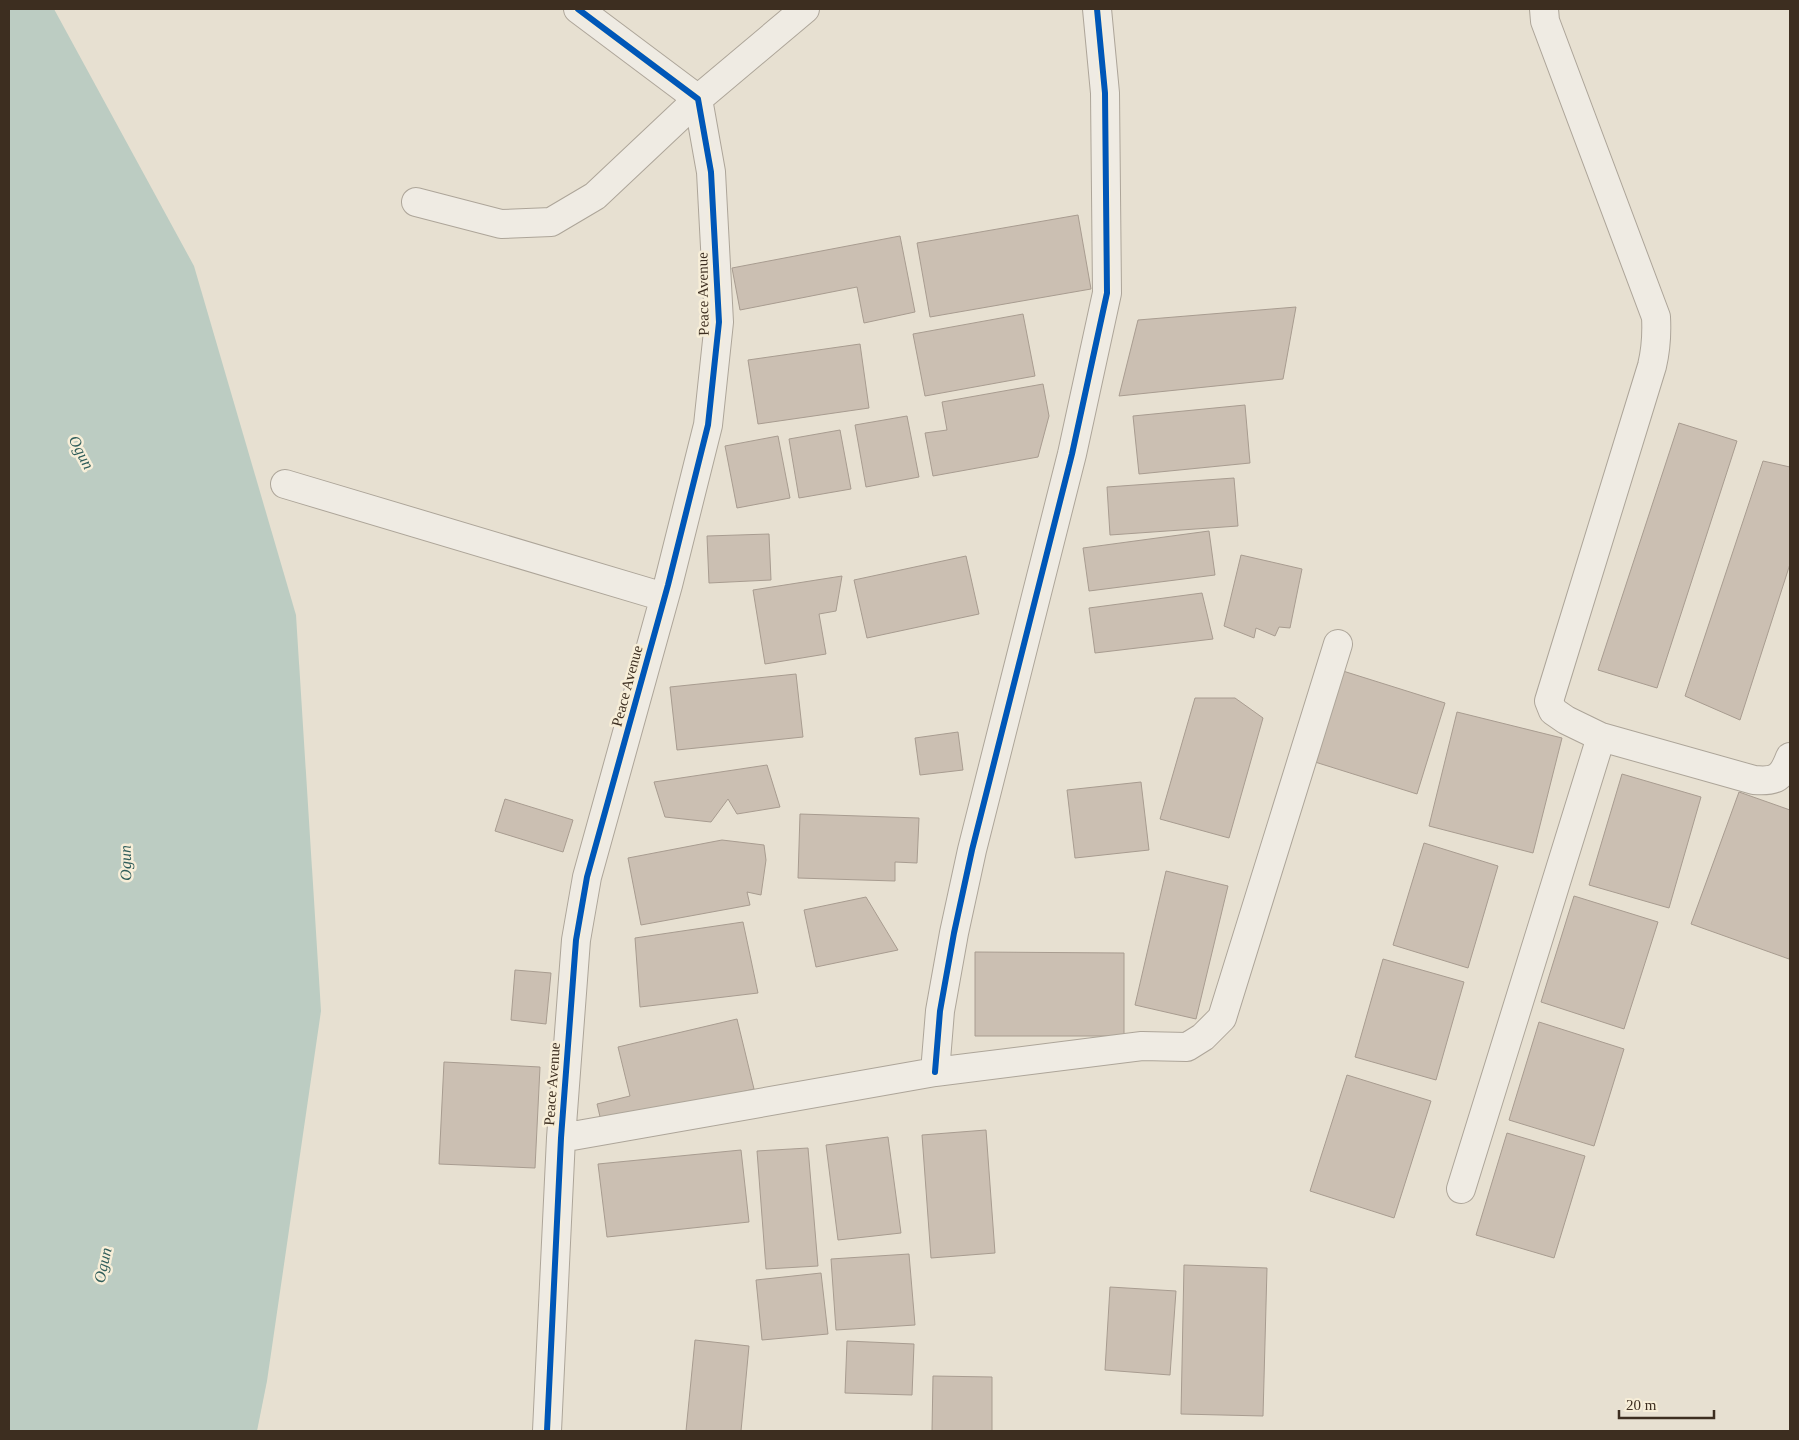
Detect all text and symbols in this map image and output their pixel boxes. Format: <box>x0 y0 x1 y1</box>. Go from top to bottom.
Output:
street label: Peace Avenue <box>694 252 712 336</box>
water label: Ogun <box>65 433 97 472</box>
street label: Peace Avenue <box>608 643 646 728</box>
water label: Ogun <box>117 845 135 881</box>
street label: Peace Avenue <box>541 1041 563 1126</box>
water label: Ogun <box>90 1246 115 1284</box>
scale bar <box>1619 1388 1714 1420</box>
text: 20 m <box>1626 1397 1657 1413</box>

